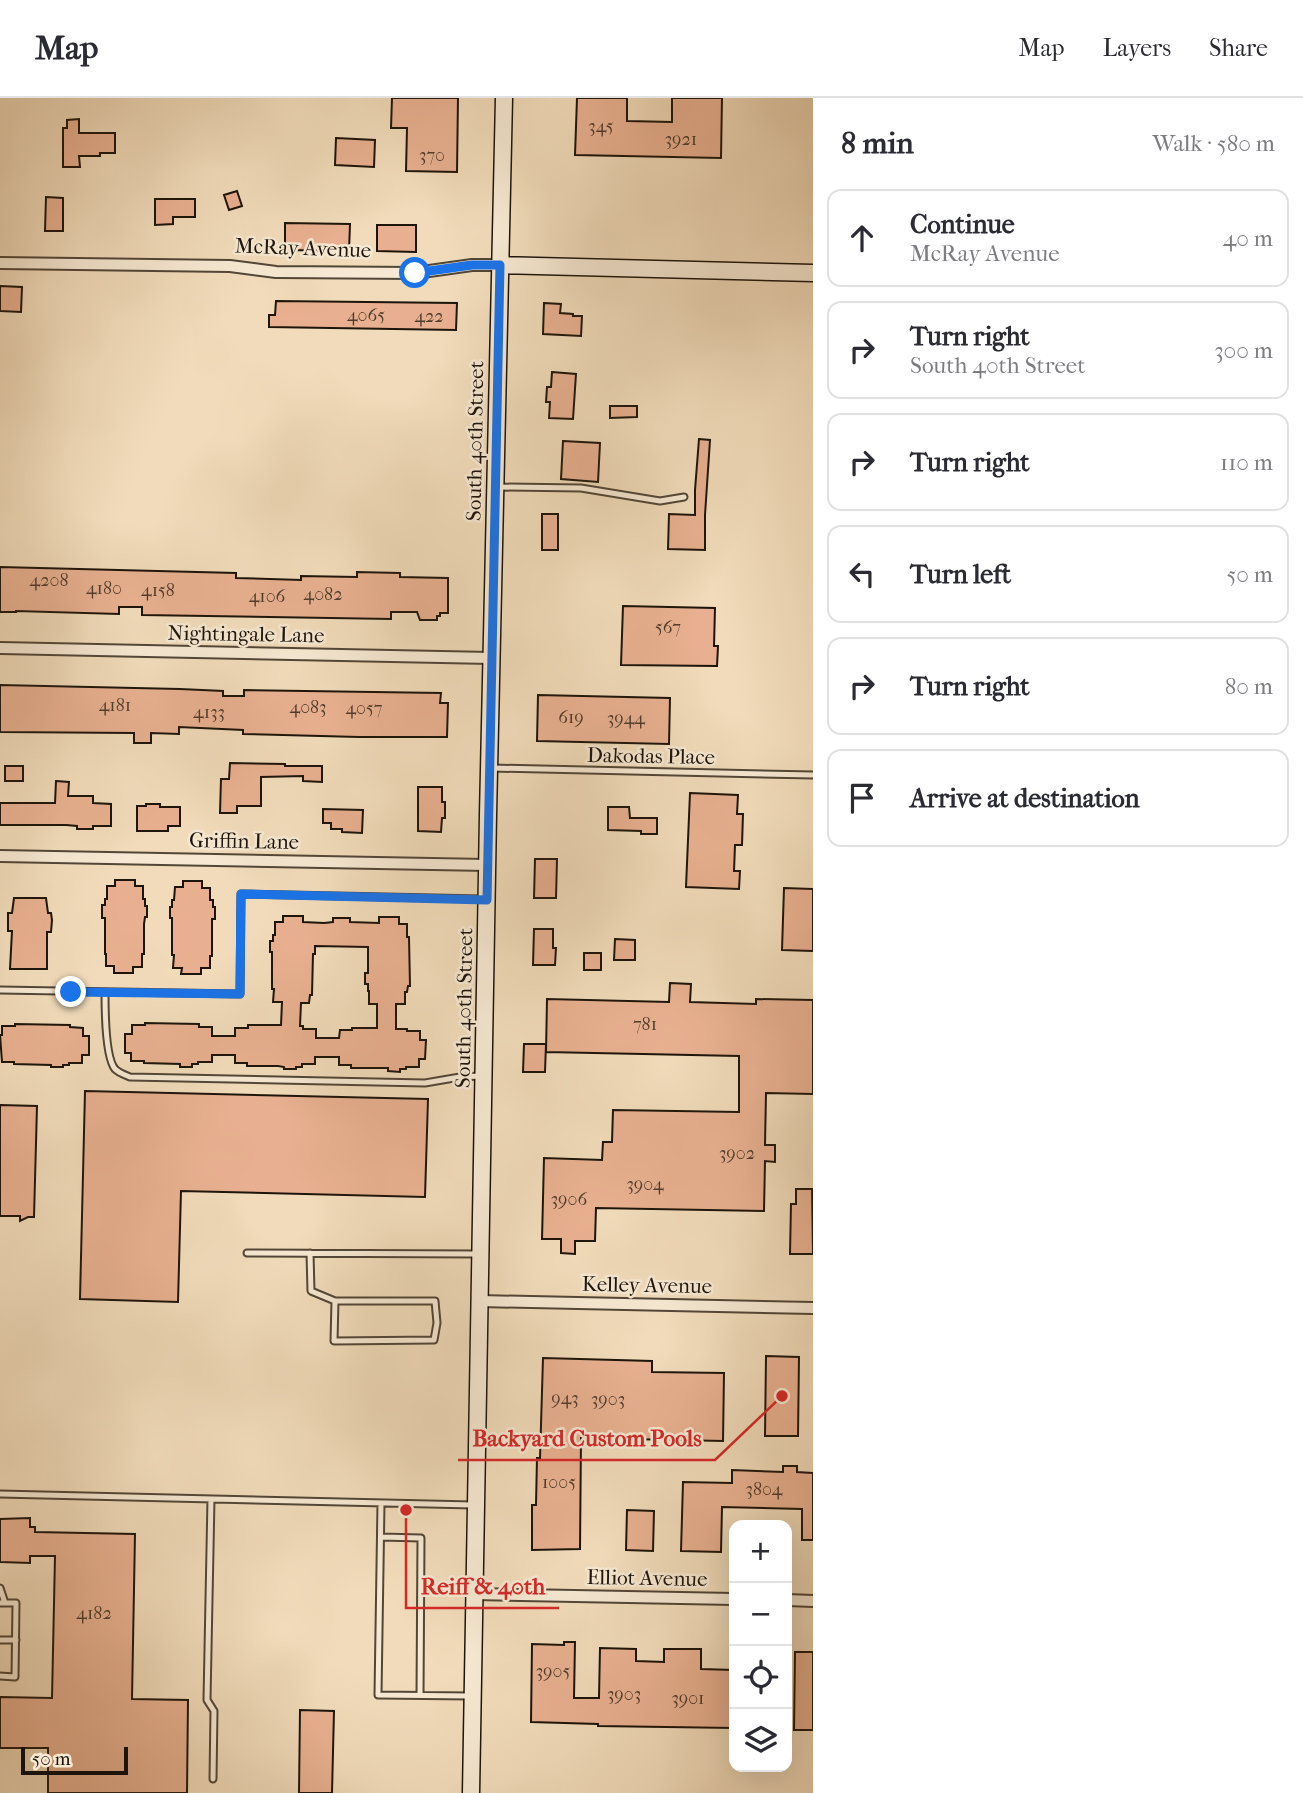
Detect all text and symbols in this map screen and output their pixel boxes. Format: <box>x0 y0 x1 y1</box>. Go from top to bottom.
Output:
text: Map <box>35 29 98 68</box>
text: Map <box>1019 34 1065 62</box>
text: Layers <box>1103 34 1171 62</box>
text: Share <box>1209 34 1268 62</box>
house number: 345 <box>588 116 614 137</box>
text: 8 min <box>841 126 914 161</box>
house number: 3921 <box>665 129 697 150</box>
text: Walk · 580 m <box>1152 130 1275 157</box>
house number: 370 <box>419 145 445 166</box>
text: Continue <box>910 209 1015 240</box>
icon: ahead <box>843 219 881 257</box>
text: 40 m <box>1223 225 1273 252</box>
street label: McRay Avenue <box>234 234 372 262</box>
text: McRay Avenue <box>910 240 1060 267</box>
route start <box>399 257 430 288</box>
house number: 4065 <box>347 305 385 326</box>
house number: 422 <box>414 306 444 327</box>
text: Turn right <box>910 321 1030 352</box>
icon: right <box>843 331 881 369</box>
text: 300 m <box>1214 337 1273 364</box>
text: South 40th Street <box>910 352 1085 379</box>
street label: South 40th Street <box>462 360 488 521</box>
icon: right <box>843 443 881 481</box>
text: Turn right <box>910 447 1030 478</box>
text: 110 m <box>1220 449 1273 476</box>
icon: left <box>843 555 881 593</box>
text: Turn left <box>910 559 1011 590</box>
text: 50 m <box>1226 561 1273 588</box>
house number: 4208 <box>30 570 68 591</box>
house number: 4180 <box>86 578 122 599</box>
house number: 4158 <box>141 580 175 601</box>
house number: 4082 <box>304 584 342 605</box>
house number: 4106 <box>249 586 286 607</box>
house number: 567 <box>655 617 681 638</box>
street label: Nightingale Lane <box>167 621 325 647</box>
icon: right <box>843 667 881 705</box>
text: Turn right <box>910 671 1030 702</box>
text: 80 m <box>1225 673 1273 700</box>
house number: 4181 <box>99 695 131 716</box>
house number: 4083 <box>290 697 326 718</box>
house number: 4057 <box>345 698 383 719</box>
house number: 4133 <box>193 702 225 723</box>
house number: 619 <box>558 707 584 728</box>
house number: 3944 <box>607 708 645 729</box>
street label: Dakodas Place <box>587 743 715 769</box>
icon: arrive <box>843 779 881 817</box>
text: Arrive at destination <box>910 783 1140 814</box>
street label: Griffin Lane <box>189 828 299 854</box>
street label: South 40th Street <box>451 927 477 1088</box>
route end <box>55 976 86 1007</box>
house number: 781 <box>633 1014 657 1035</box>
house number: 3902 <box>719 1143 755 1164</box>
house number: 3904 <box>626 1174 664 1195</box>
house number: 3906 <box>551 1189 587 1210</box>
street label: Kelley Avenue <box>582 1272 712 1298</box>
house number: 943 <box>551 1388 579 1409</box>
house number: 3903 <box>591 1389 625 1410</box>
callout: Backyard Custom Pools <box>458 1416 715 1460</box>
text: Backyard Custom Pools <box>472 1425 702 1452</box>
house number: 1005 <box>542 1472 576 1493</box>
house number: 3804 <box>746 1479 783 1500</box>
map controls <box>729 1520 792 1772</box>
button: + <box>729 1520 792 1583</box>
callout: Reiff & 40th <box>406 1564 559 1608</box>
street label: Elliot Avenue <box>586 1565 708 1591</box>
text: Reiff & 40th <box>421 1573 546 1600</box>
button: − <box>729 1583 792 1646</box>
house number: 4182 <box>76 1603 112 1624</box>
button: locate <box>729 1646 792 1709</box>
house number: 3905 <box>536 1661 570 1682</box>
house number: 3903 <box>607 1684 641 1705</box>
house number: 3901 <box>671 1688 705 1709</box>
button: layers <box>729 1709 792 1772</box>
scale bar <box>21 1744 128 1776</box>
text: 50 m <box>32 1748 71 1770</box>

